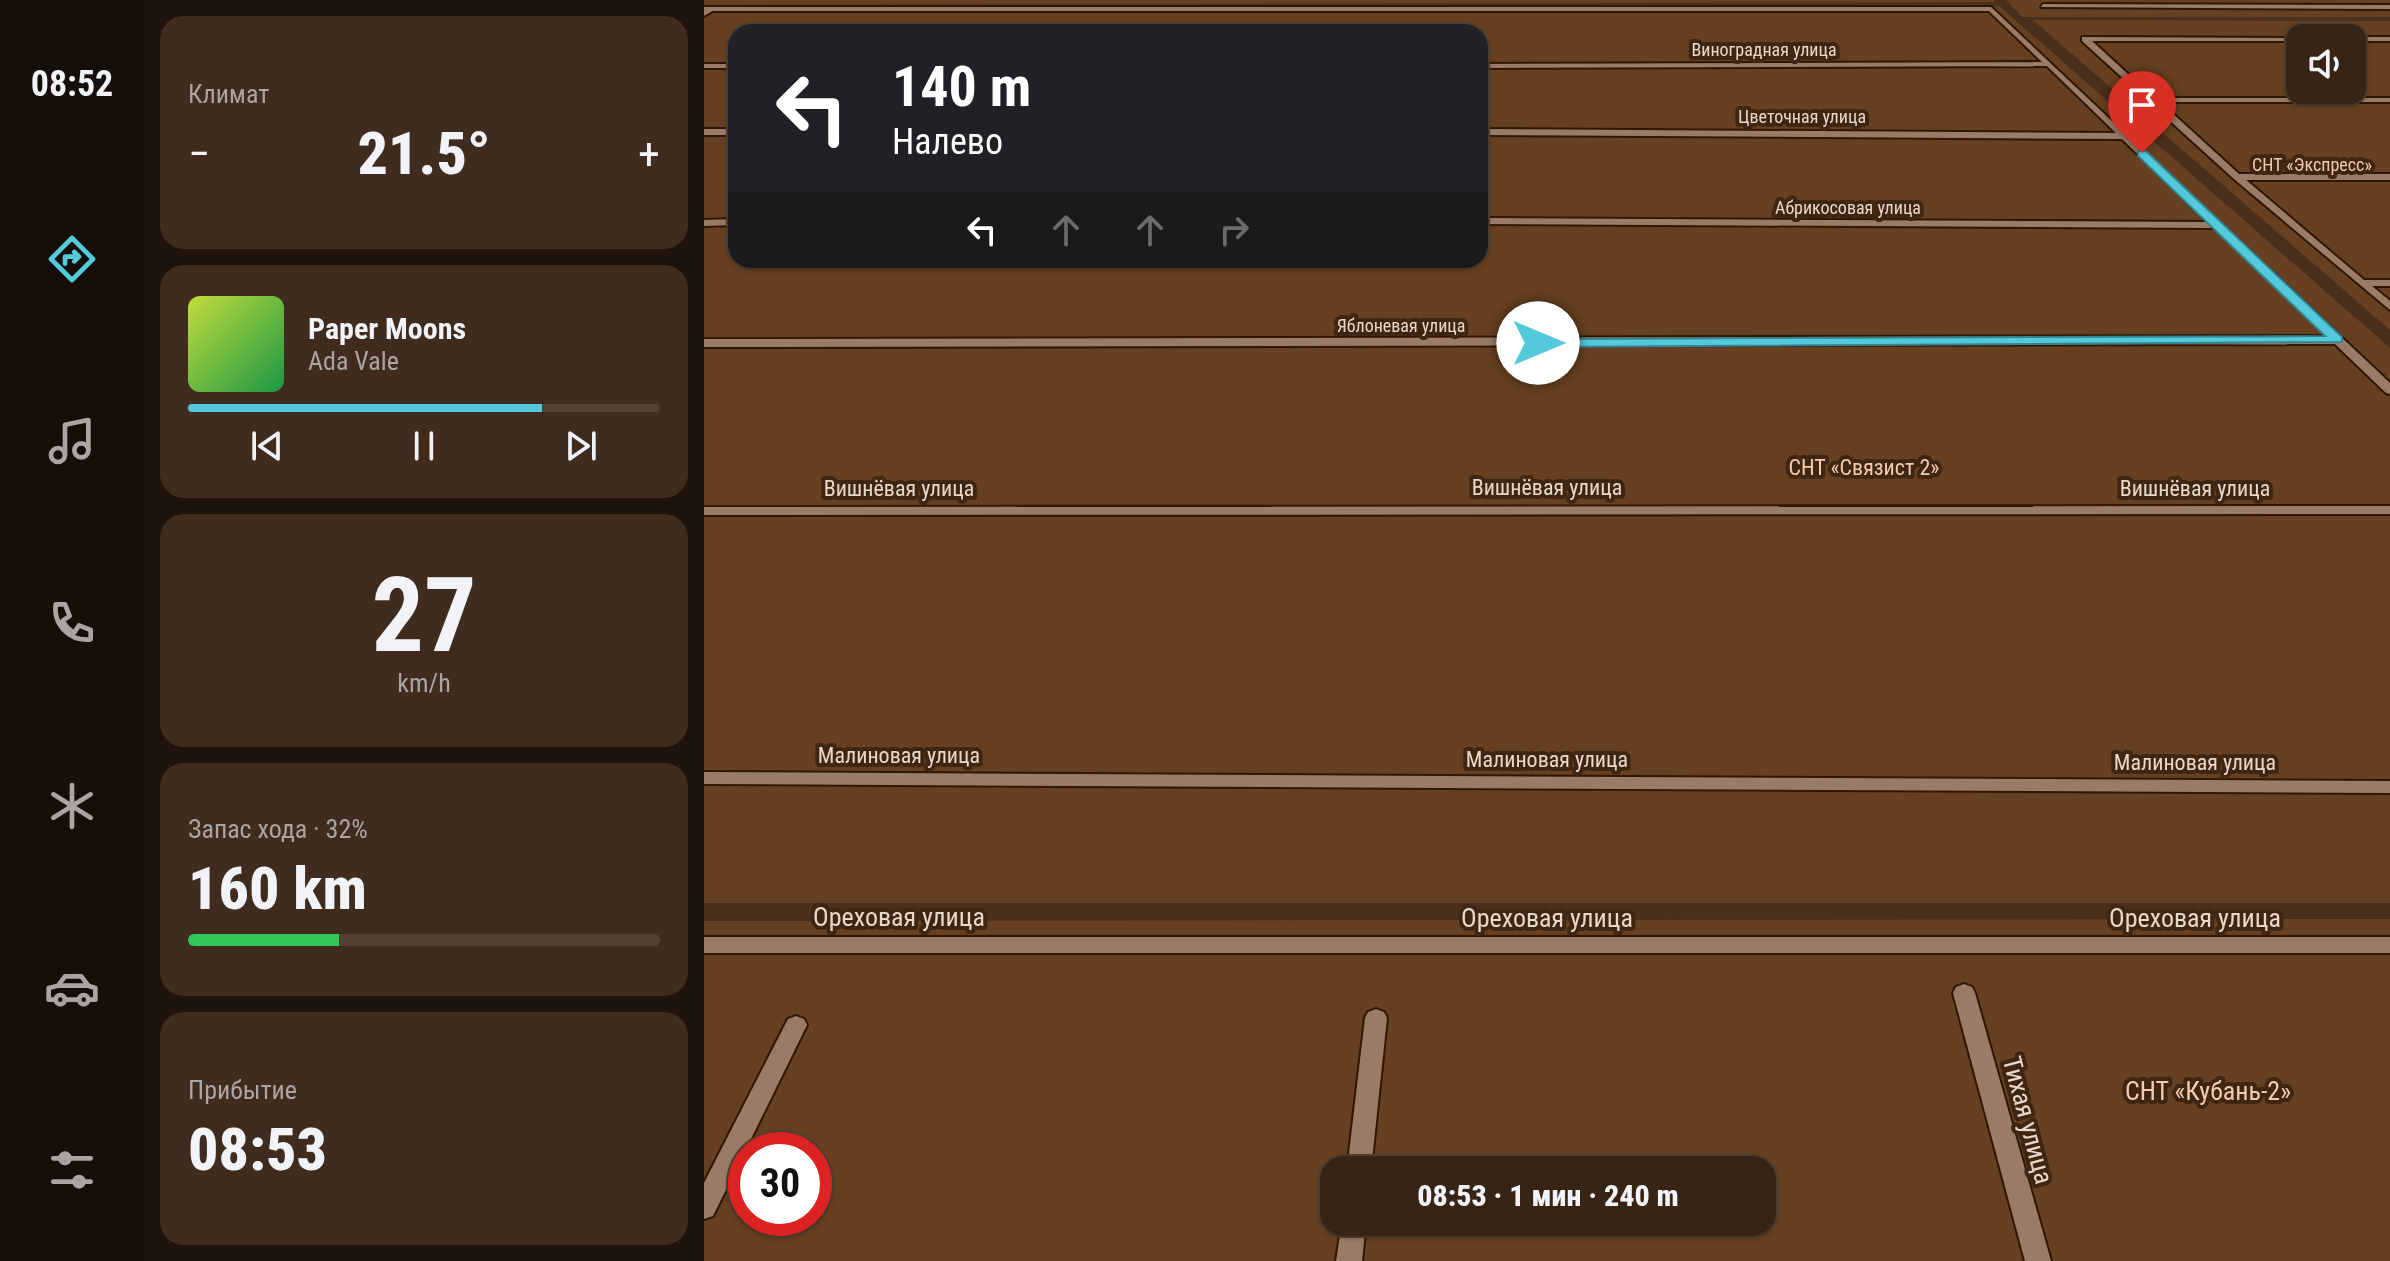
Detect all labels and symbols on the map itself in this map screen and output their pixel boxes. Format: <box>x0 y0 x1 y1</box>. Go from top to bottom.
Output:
street label: Виноградная улица <box>1691 39 1837 60</box>
pin <box>2108 71 2176 153</box>
street label: Цветочная улица <box>1738 106 1866 127</box>
park label: СНТ «Экспресс» <box>2252 154 2372 175</box>
street label: Абрикосовая улица <box>1775 197 1921 218</box>
position arrow <box>1496 301 1580 385</box>
street label: Яблоневая улица <box>1337 315 1465 336</box>
park label: СНТ «Связист 2» <box>1789 455 1939 480</box>
street label: Вишнёвая улица <box>1472 475 1622 500</box>
street label: Вишнёвая улица <box>824 476 974 501</box>
street label: Вишнёвая улица <box>2120 476 2270 501</box>
street label: Малиновая улица <box>818 743 980 768</box>
street label: Малиновая улица <box>1466 747 1628 772</box>
street label: Малиновая улица <box>2114 750 2276 775</box>
street label: Ореховая улица <box>813 902 985 932</box>
street label: Ореховая улица <box>1461 903 1633 933</box>
street label: Ореховая улица <box>2109 903 2281 933</box>
street label: Тихая улица <box>1997 1053 2059 1187</box>
park label: СНТ «Кубань-2» <box>2125 1076 2291 1106</box>
speed limit sign: 30 <box>728 1132 832 1236</box>

